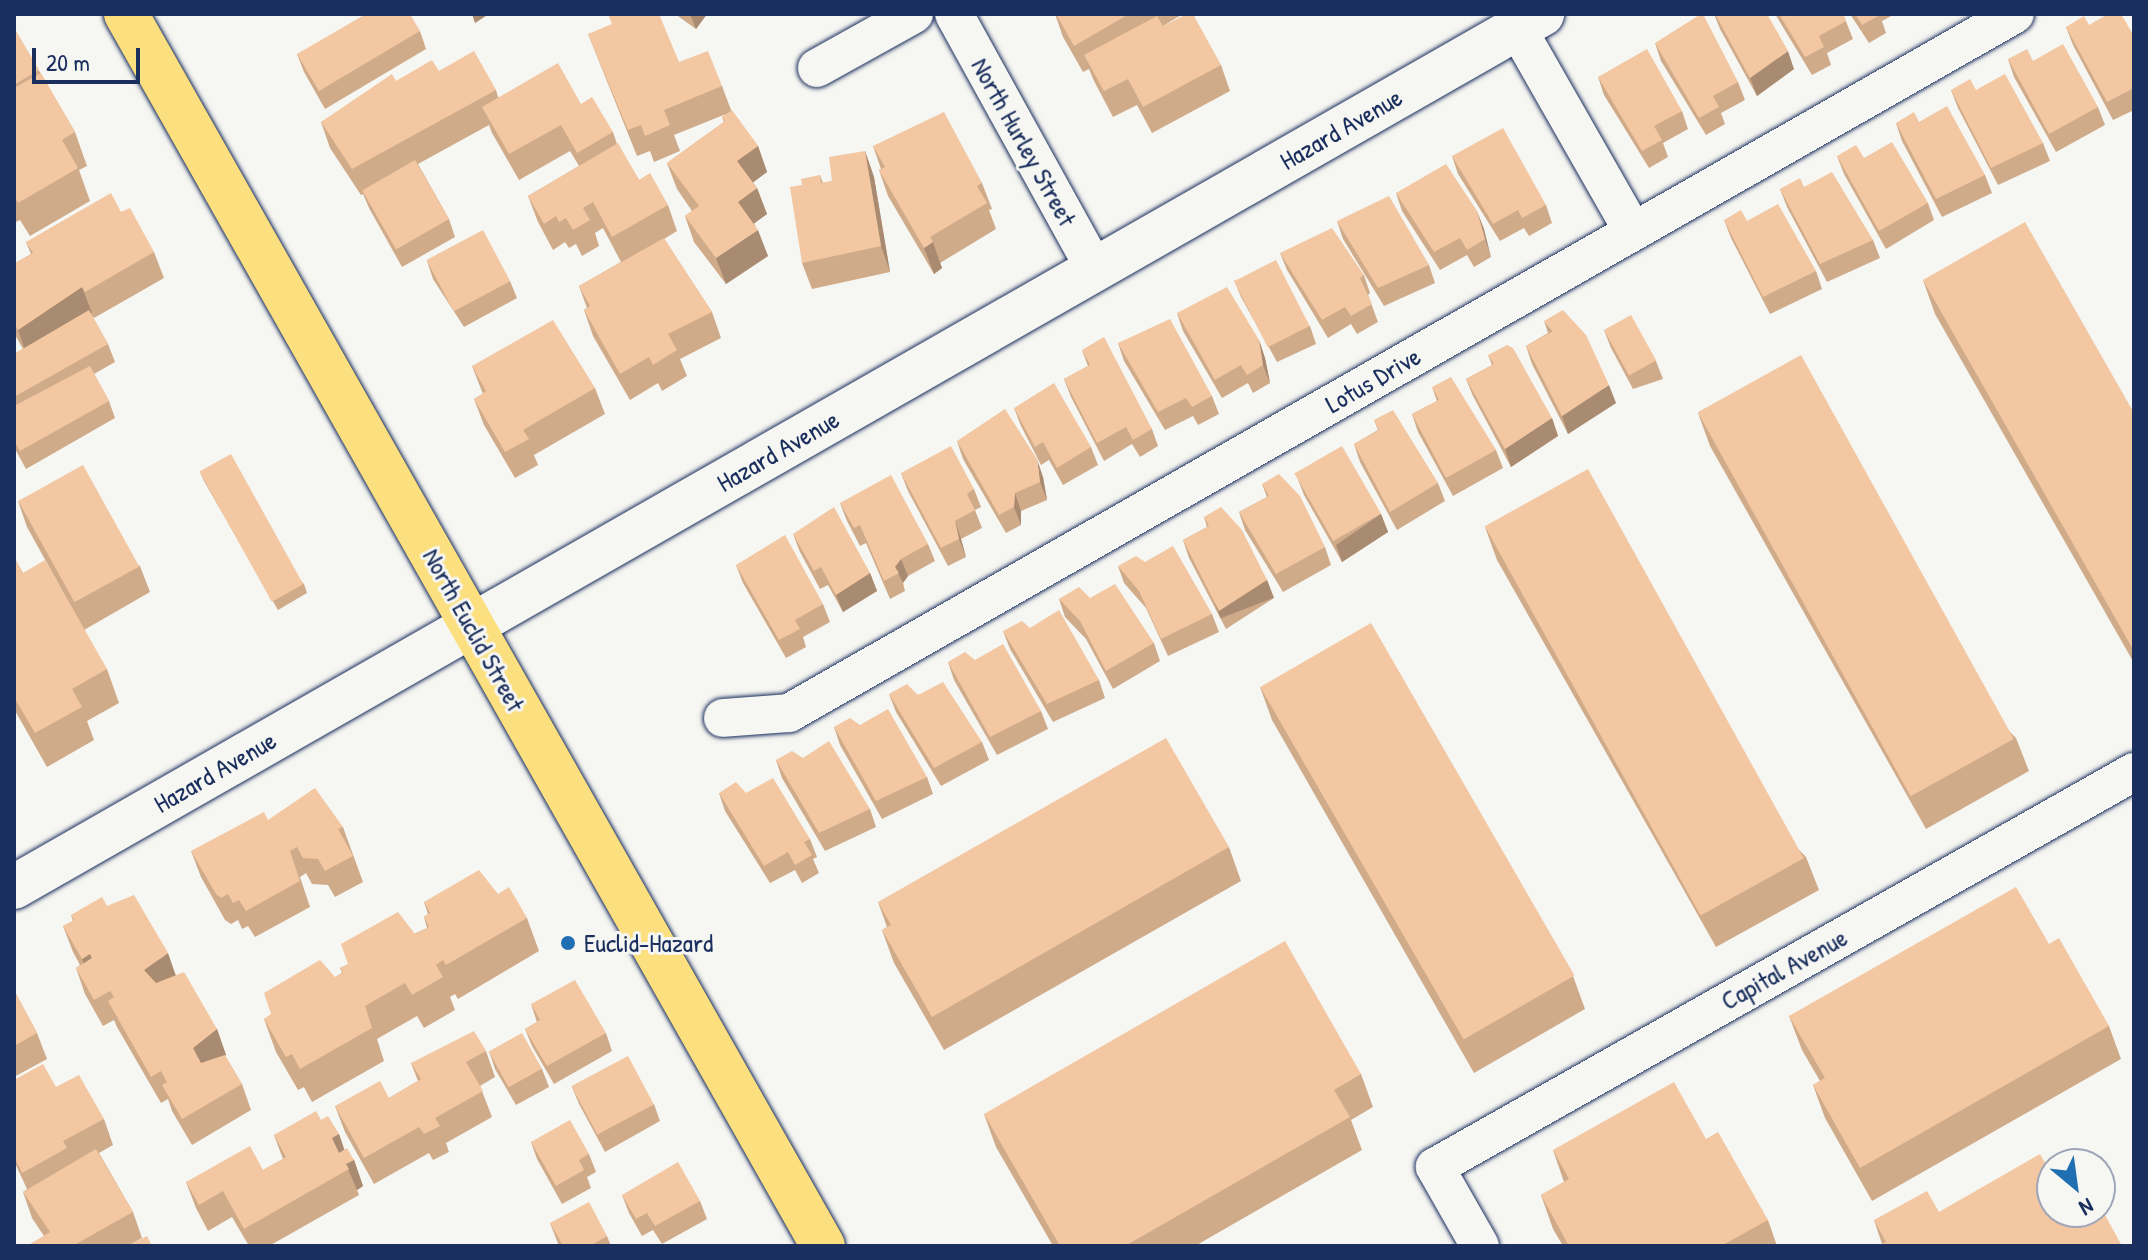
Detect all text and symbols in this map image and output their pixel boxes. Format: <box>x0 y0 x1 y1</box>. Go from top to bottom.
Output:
scale bar <box>36 32 144 82</box>
text: 20 m <box>46 46 90 78</box>
street label: North Hurley Street <box>965 52 1083 232</box>
street label: Hazard Avenue <box>1274 82 1408 176</box>
street label: Lotus Drive <box>1320 340 1426 420</box>
street label: Hazard Avenue <box>711 404 845 498</box>
street label: North Euclid Street <box>416 543 532 717</box>
street label: Hazard Avenue <box>148 725 282 819</box>
street label: Capital Avenue <box>1715 922 1853 1016</box>
place label: Euclid-Hazard <box>584 927 713 959</box>
marker: Euclid-Hazard <box>559 934 577 952</box>
north arrow <box>2036 1148 2116 1228</box>
text: N <box>2074 1191 2099 1223</box>

